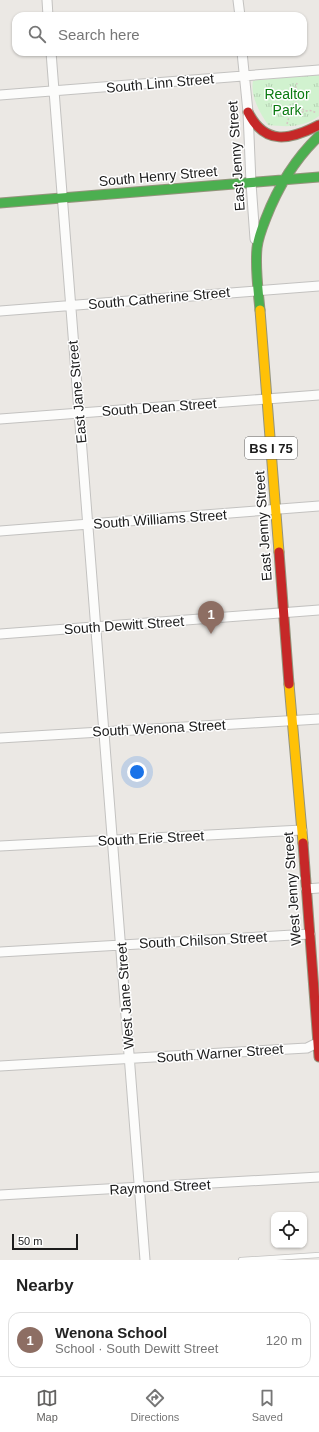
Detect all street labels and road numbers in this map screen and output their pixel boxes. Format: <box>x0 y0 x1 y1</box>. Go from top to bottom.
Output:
street label: South Linn Street <box>105 70 215 96</box>
street label: East Jenny Street <box>224 100 248 212</box>
street label: South Henry Street <box>98 163 218 189</box>
street label: South Catherine Street <box>87 284 231 312</box>
street label: East Jane Street <box>65 340 89 444</box>
street label: South Dean Street <box>101 395 217 419</box>
road number: BS I 75 <box>245 437 297 459</box>
street label: East Jenny Street <box>251 470 275 582</box>
street label: South Williams Street <box>93 506 227 532</box>
street label: South Dewitt Street <box>63 613 185 637</box>
street label: South Wenona Street <box>92 717 226 739</box>
street label: South Erie Street <box>97 827 205 849</box>
street label: West Jenny Street <box>280 831 304 946</box>
street label: South Chilson Street <box>138 929 268 951</box>
street label: West Jane Street <box>113 942 137 1050</box>
street label: South Warner Street <box>156 1041 284 1065</box>
street label: Raymond Street <box>109 1176 211 1198</box>

